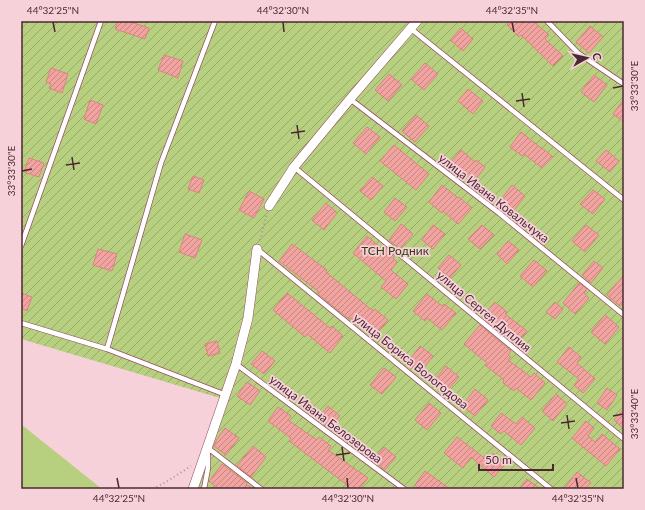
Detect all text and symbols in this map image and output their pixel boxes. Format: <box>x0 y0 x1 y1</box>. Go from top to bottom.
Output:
text: 44°32'25"N <box>27 4 79 16</box>
text: 44°32'30"N <box>257 4 309 16</box>
text: 44°32'35"N <box>486 4 538 16</box>
north arrow <box>567 38 607 78</box>
text: С <box>590 52 604 62</box>
text: 33°33'30"E <box>628 61 640 111</box>
text: 33°33'30"E <box>5 146 17 196</box>
street label: улица Ивана Ковальчука <box>436 150 552 246</box>
park label: ТСН Родник <box>361 243 430 258</box>
street label: улица Сергея Дуплия <box>434 267 534 355</box>
street label: улица Бориса Вологодова <box>350 310 472 412</box>
street label: улица Ивана Белозерова <box>267 372 385 466</box>
text: 33°33'40"E <box>628 389 640 439</box>
scale bar <box>479 446 553 472</box>
text: 50 m <box>485 452 512 467</box>
text: 44°32'25"N <box>93 492 145 504</box>
text: 44°32'30"N <box>322 492 374 504</box>
text: 44°32'35"N <box>552 492 604 504</box>

